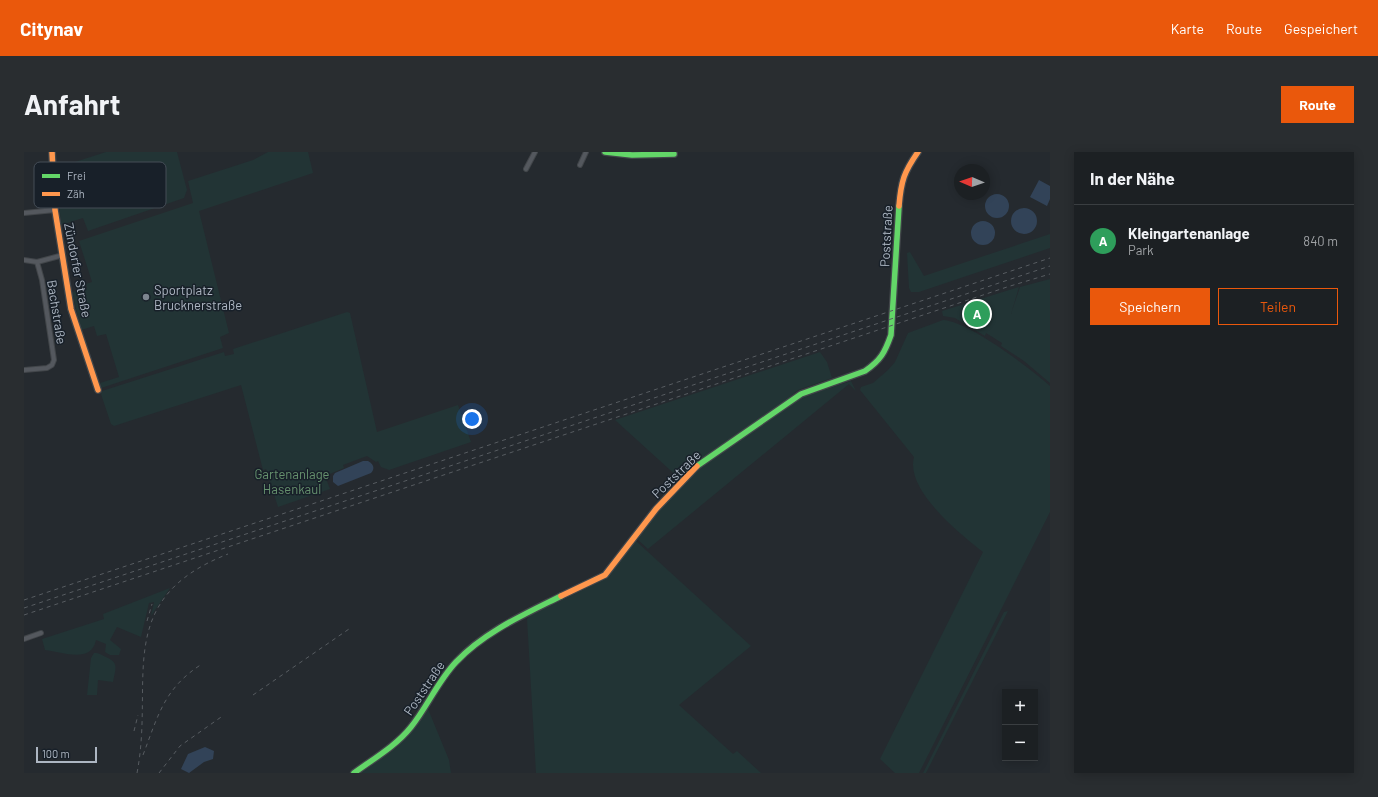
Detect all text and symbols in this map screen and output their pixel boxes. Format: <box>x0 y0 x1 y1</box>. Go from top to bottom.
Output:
text: Citynav <box>20 17 83 40</box>
text: Karte <box>1171 20 1204 37</box>
text: Route <box>1226 20 1262 37</box>
text: Gespeichert <box>1284 20 1358 37</box>
button: Route <box>1281 86 1354 123</box>
text: Anfahrt <box>24 87 120 121</box>
legend <box>34 162 166 208</box>
north arrow <box>954 164 990 200</box>
text: In der Nähe <box>1090 168 1175 188</box>
text: Frei <box>67 169 86 182</box>
text: Zäh <box>67 187 85 200</box>
street label: Poststraße <box>876 205 896 267</box>
street label: Zündorfer Straße <box>61 221 95 319</box>
text: Kleingartenanlage <box>1128 224 1250 242</box>
text: A <box>1099 233 1107 249</box>
text: 840 m <box>1303 233 1338 249</box>
text: Park <box>1128 242 1154 258</box>
street label: Bachstraße <box>44 279 70 345</box>
place label: Sportplatz Brucknerstraße <box>154 282 242 313</box>
button: Speichern <box>1090 288 1210 325</box>
button: Teilen <box>1218 288 1338 325</box>
marker: Sportplatz Brucknerstraße <box>141 292 151 302</box>
pin: A <box>964 299 990 329</box>
your location <box>462 409 482 429</box>
street label: Poststraße <box>648 447 704 501</box>
park label: Gartenanlage Hasenkaul <box>254 466 330 497</box>
street label: Poststraße <box>400 658 448 718</box>
map controls <box>1002 689 1038 761</box>
button: + <box>1002 689 1038 725</box>
button: − <box>1002 725 1038 761</box>
scale bar <box>36 745 97 764</box>
text: 100 m <box>42 747 70 760</box>

